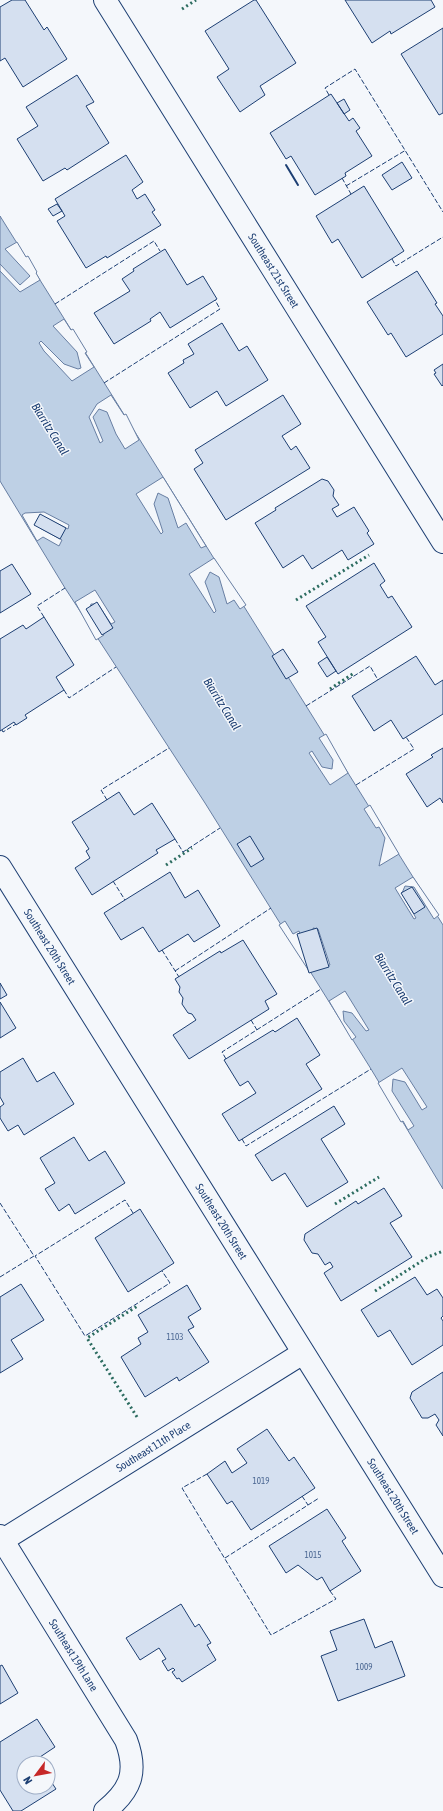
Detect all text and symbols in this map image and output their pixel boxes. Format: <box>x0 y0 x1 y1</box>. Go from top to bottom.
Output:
street label: Southeast 21st Street <box>246 231 301 310</box>
water label: Biarritz Canal <box>28 400 72 458</box>
water label: Biarritz Canal <box>200 675 244 733</box>
street label: Southeast 20th Street <box>22 907 78 987</box>
water label: Biarritz Canal <box>371 950 415 1008</box>
street label: Southeast 20th Street <box>193 1181 250 1262</box>
house number: 1103 <box>167 1332 183 1342</box>
street label: Southeast 11th Place <box>114 1419 193 1474</box>
street label: Southeast 20th Street <box>365 1456 421 1536</box>
house number: 1019 <box>253 1476 269 1486</box>
house number: 1015 <box>305 1550 321 1560</box>
street label: Southeast 19th Lane <box>47 1617 100 1693</box>
house number: 1009 <box>356 1662 372 1672</box>
north arrow <box>16 1755 56 1795</box>
text: N <box>21 1774 34 1786</box>

